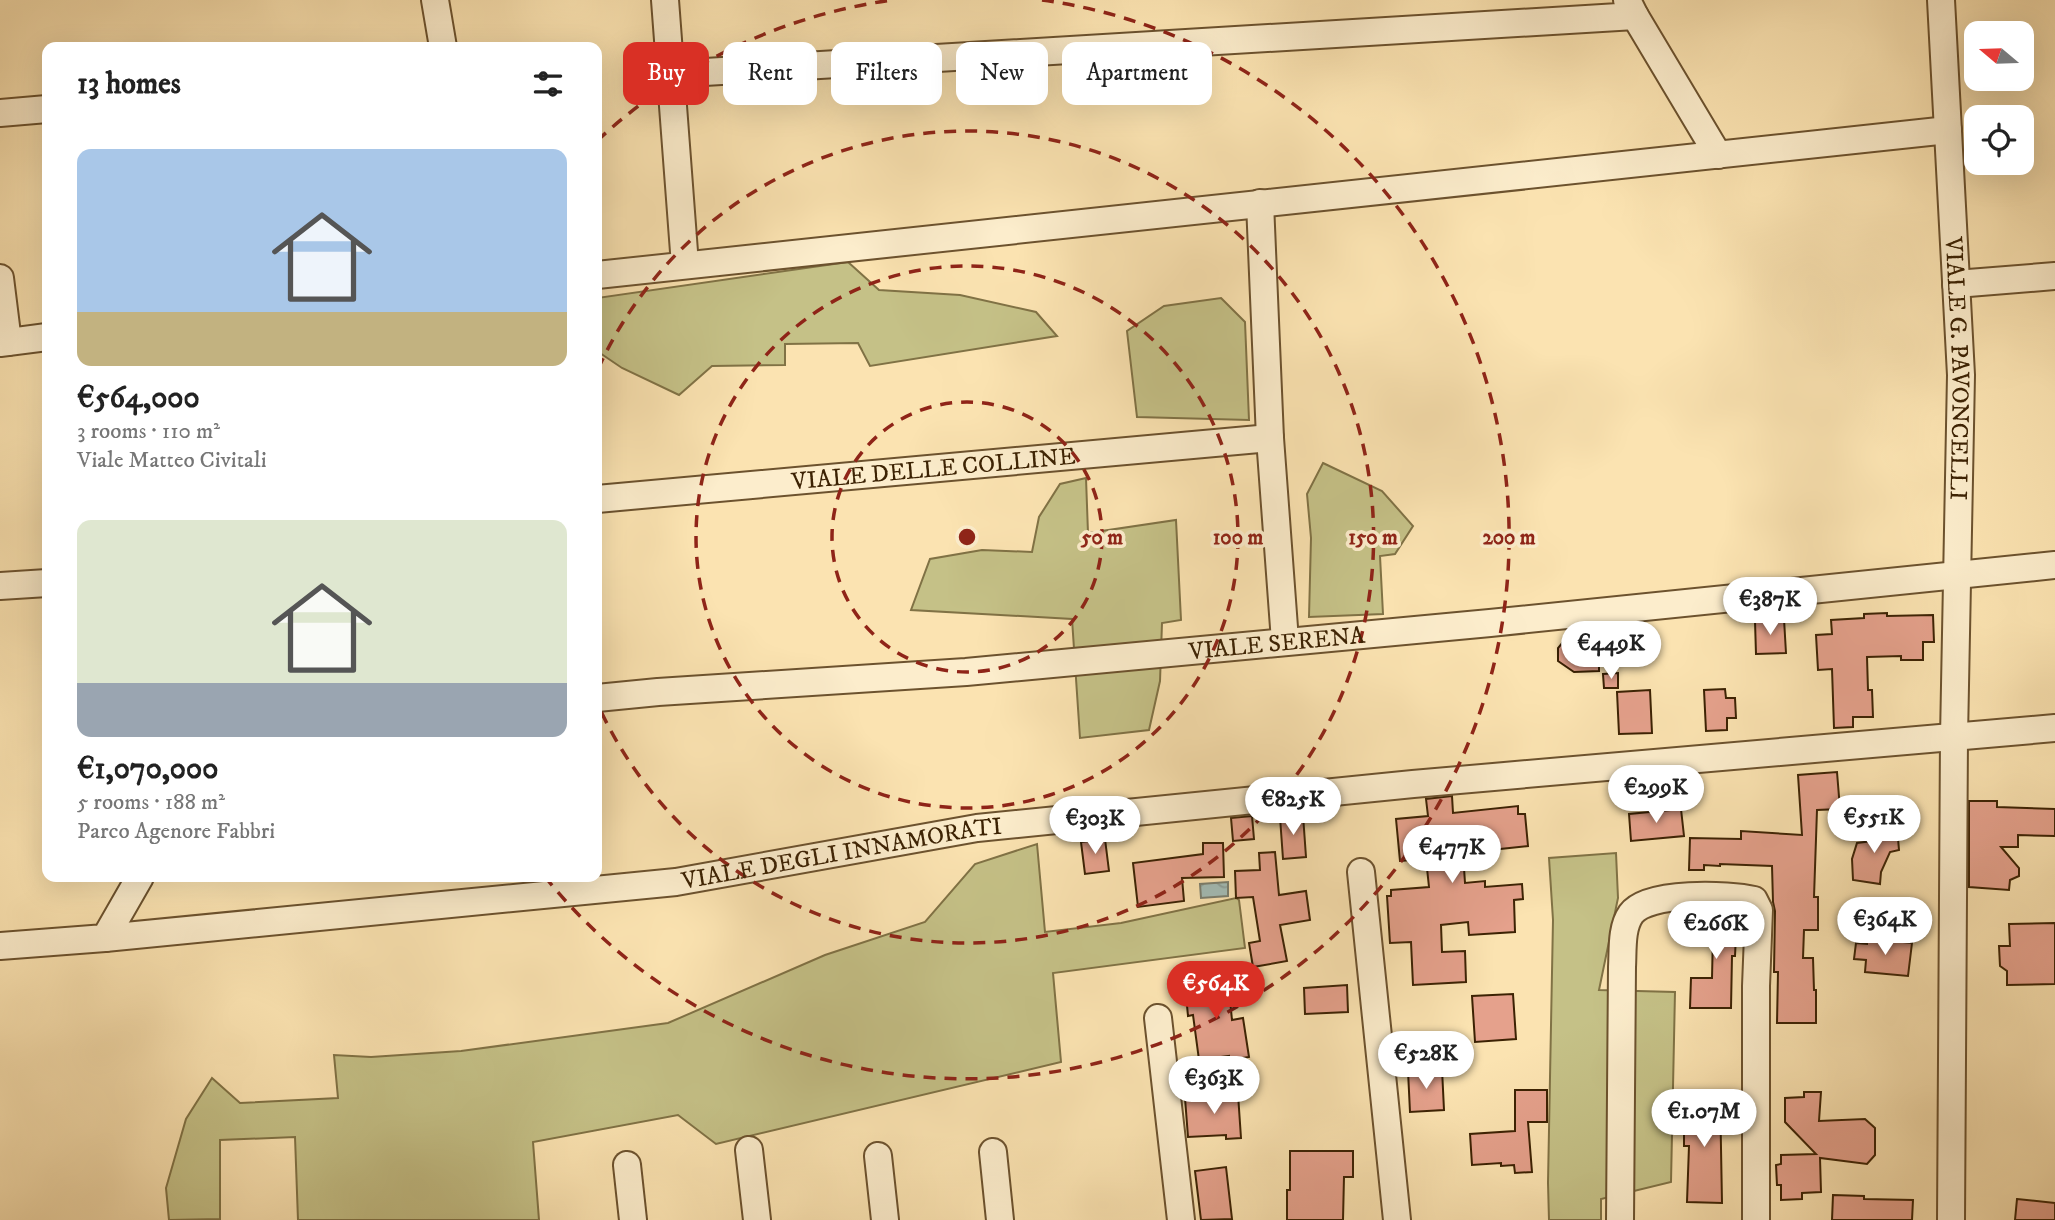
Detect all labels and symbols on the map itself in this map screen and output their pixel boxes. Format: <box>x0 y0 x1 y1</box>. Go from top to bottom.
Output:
north arrow <box>1964 21 2034 91</box>
street label: VIALE G. PAVONCELLI <box>1938 235 1975 501</box>
street label: VIALE DELLE COLLINE <box>789 442 1077 497</box>
centre of rings <box>955 525 979 549</box>
text: 50 m <box>1080 525 1123 551</box>
text: 100 m <box>1213 525 1263 551</box>
text: 150 m <box>1348 525 1398 551</box>
text: 200 m <box>1482 525 1536 551</box>
pin: €387K <box>1721 578 1819 637</box>
street label: VIALE SERENA <box>1186 621 1367 667</box>
pin: €449K <box>1562 622 1660 681</box>
pin: €299K <box>1607 766 1705 825</box>
pin: €825K <box>1244 778 1342 837</box>
pin: €303K <box>1046 796 1144 856</box>
pin: €551K <box>1825 796 1923 855</box>
street label: VIALE DEGLI INNAMORATI <box>678 812 1003 897</box>
pin: €477K <box>1403 826 1501 885</box>
pin: €364K <box>1836 898 1934 957</box>
pin: €266K <box>1667 902 1765 961</box>
pin: €564K <box>1167 962 1265 1021</box>
pin: €528K <box>1377 1032 1475 1091</box>
pin: €363K <box>1165 1056 1263 1116</box>
pin: €1.07M <box>1647 1090 1761 1149</box>

